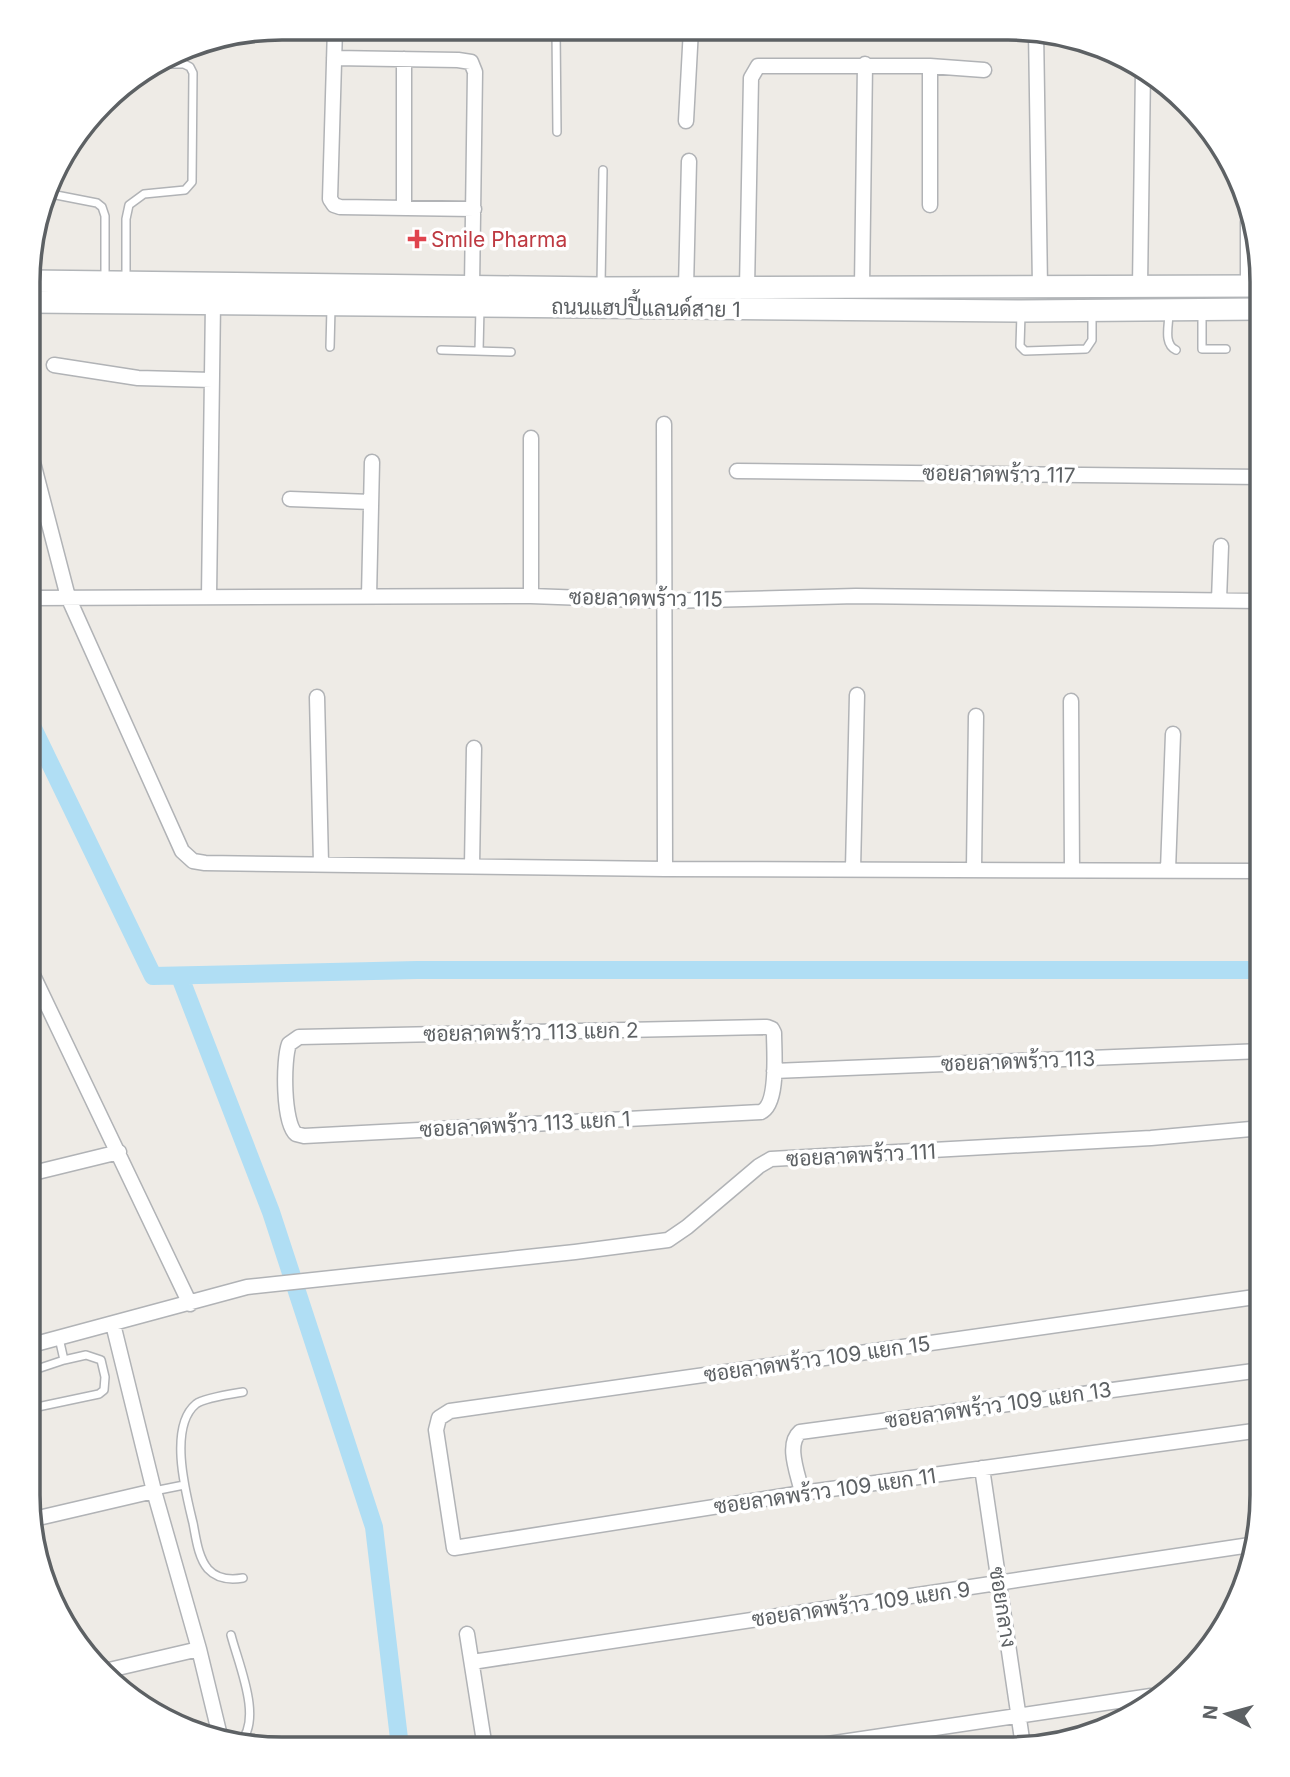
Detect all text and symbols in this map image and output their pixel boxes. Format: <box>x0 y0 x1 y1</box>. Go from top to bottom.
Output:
place label: Smile Pharma <box>431 227 567 252</box>
marker: Smile Pharma <box>409 231 425 247</box>
street label: ถนนแฮปปี้แลนด์สาย 1 <box>551 287 741 322</box>
street label: ซอยลาดพร้าว 117 <box>922 460 1076 488</box>
street label: ซอยลาดพร้าว 115 <box>569 584 723 612</box>
street label: ซอยลาดพร้าว 113 แยก 2 <box>423 1018 639 1046</box>
street label: ซอยลาดพร้าว 113 <box>940 1046 1096 1076</box>
street label: ซอยลาดพร้าว 113 แยก 1 <box>419 1106 631 1142</box>
street label: ซอยลาดพร้าว 111 <box>786 1139 936 1171</box>
street label: ซอยลาดพร้าว 109 แยก 15 <box>702 1331 932 1387</box>
street label: ซอยลาดพร้าว 109 แยก 13 <box>883 1377 1113 1433</box>
street label: ซอยลาดพร้าว 109 แยก 11 <box>712 1463 938 1519</box>
street label: ซอยกลาง <box>984 1565 1022 1649</box>
street label: ซอยลาดพร้าว 109 แยก 9 <box>750 1576 972 1632</box>
north arrow <box>1192 1679 1262 1749</box>
text: N <box>1198 1704 1223 1721</box>

